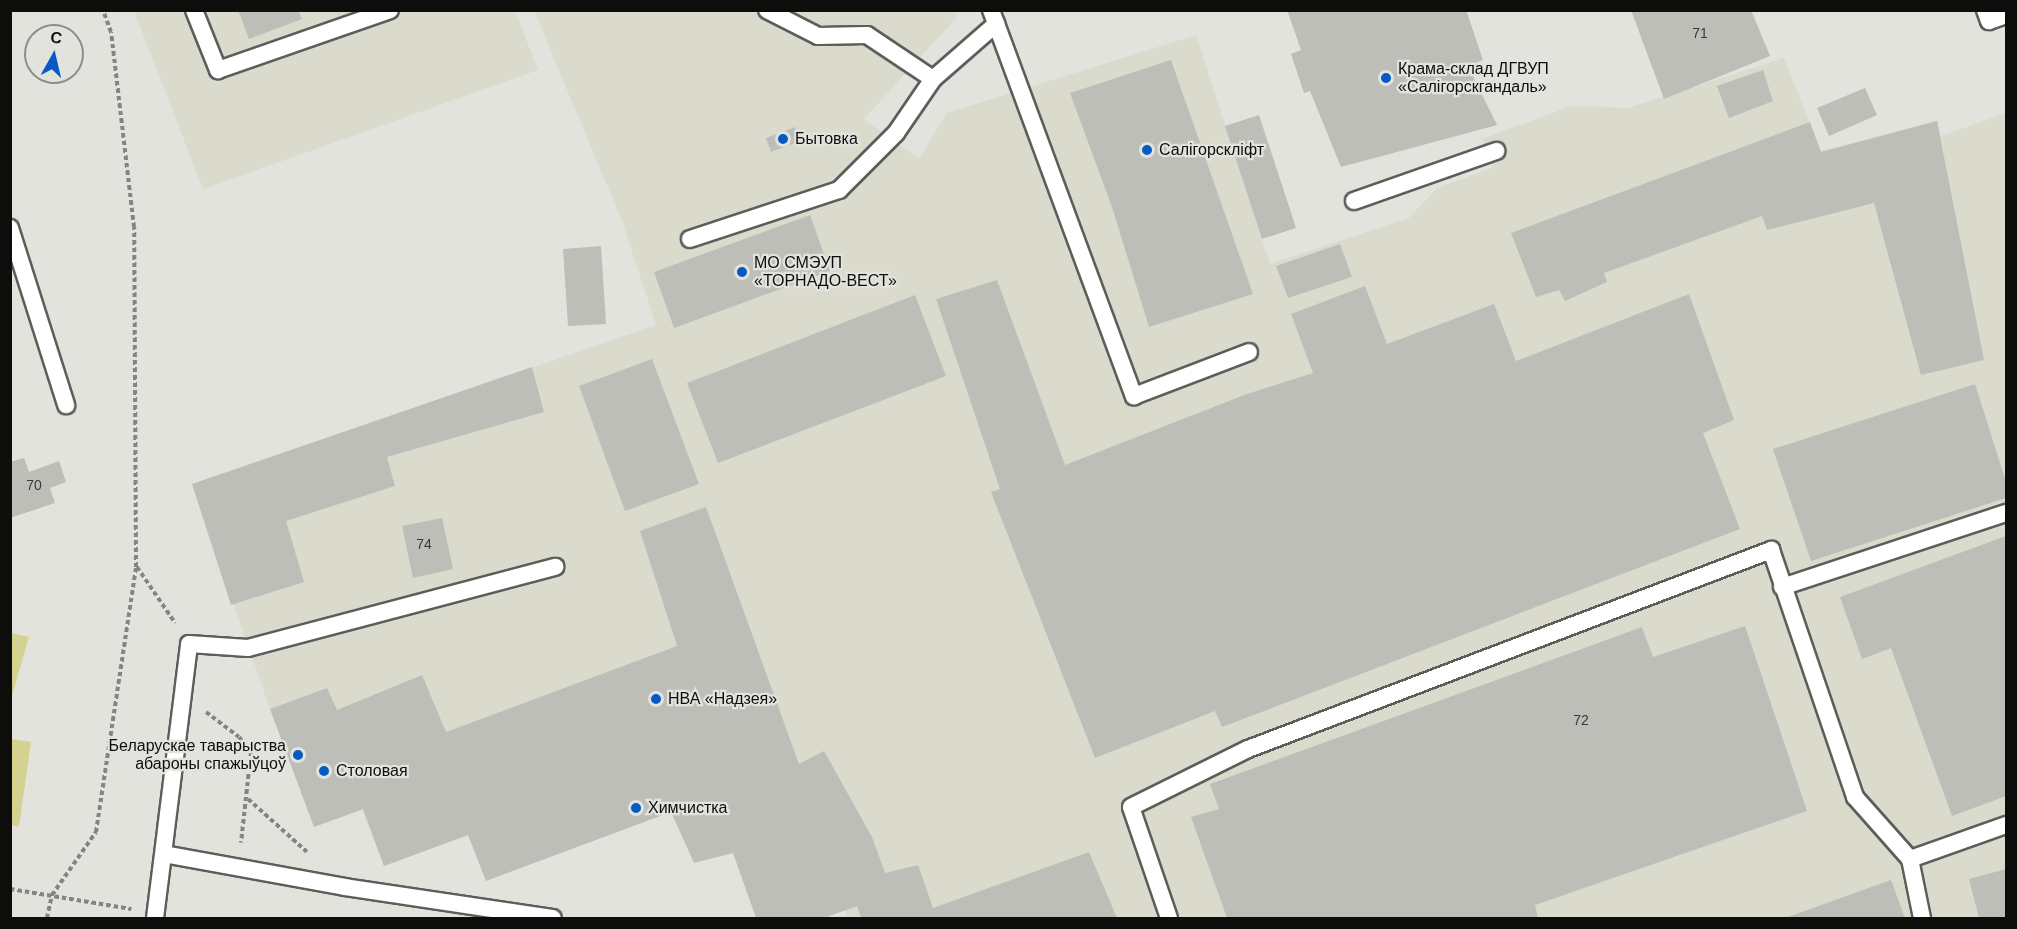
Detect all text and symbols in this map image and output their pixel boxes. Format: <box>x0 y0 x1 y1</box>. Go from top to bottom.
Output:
north arrow <box>24 24 84 84</box>
house number: 71 <box>1692 25 1708 41</box>
text: С <box>49 28 63 47</box>
place label: Крама-склад ДГВУП «Салігорскгандаль» <box>1398 59 1549 97</box>
marker: Крама-склад ДГВУП «Салігорскгандаль» <box>1379 71 1393 85</box>
place label: Бытовка <box>795 129 858 149</box>
marker: Бытовка <box>776 132 790 146</box>
place label: Салігорскліфт <box>1159 140 1264 160</box>
marker: Салігорскліфт <box>1140 143 1154 157</box>
place label: МО СМЭУП «ТОРНАДО-ВЕСТ» <box>754 253 897 291</box>
marker: МО СМЭУП «ТОРНАДО-ВЕСТ» <box>735 265 749 279</box>
house number: 70 <box>26 477 42 493</box>
house number: 74 <box>416 536 432 552</box>
place label: НВА «Надзея» <box>668 689 777 709</box>
marker: НВА «Надзея» <box>649 692 663 706</box>
house number: 72 <box>1573 712 1589 728</box>
place label: Беларускае таварыства абароны спажыўцоў <box>109 736 286 774</box>
marker: Беларускае таварыства абароны спажыўцоў <box>291 748 305 762</box>
place label: Столовая <box>336 761 408 781</box>
marker: Столовая <box>317 764 331 778</box>
place label: Химчистка <box>648 798 727 818</box>
marker: Химчистка <box>629 801 643 815</box>

